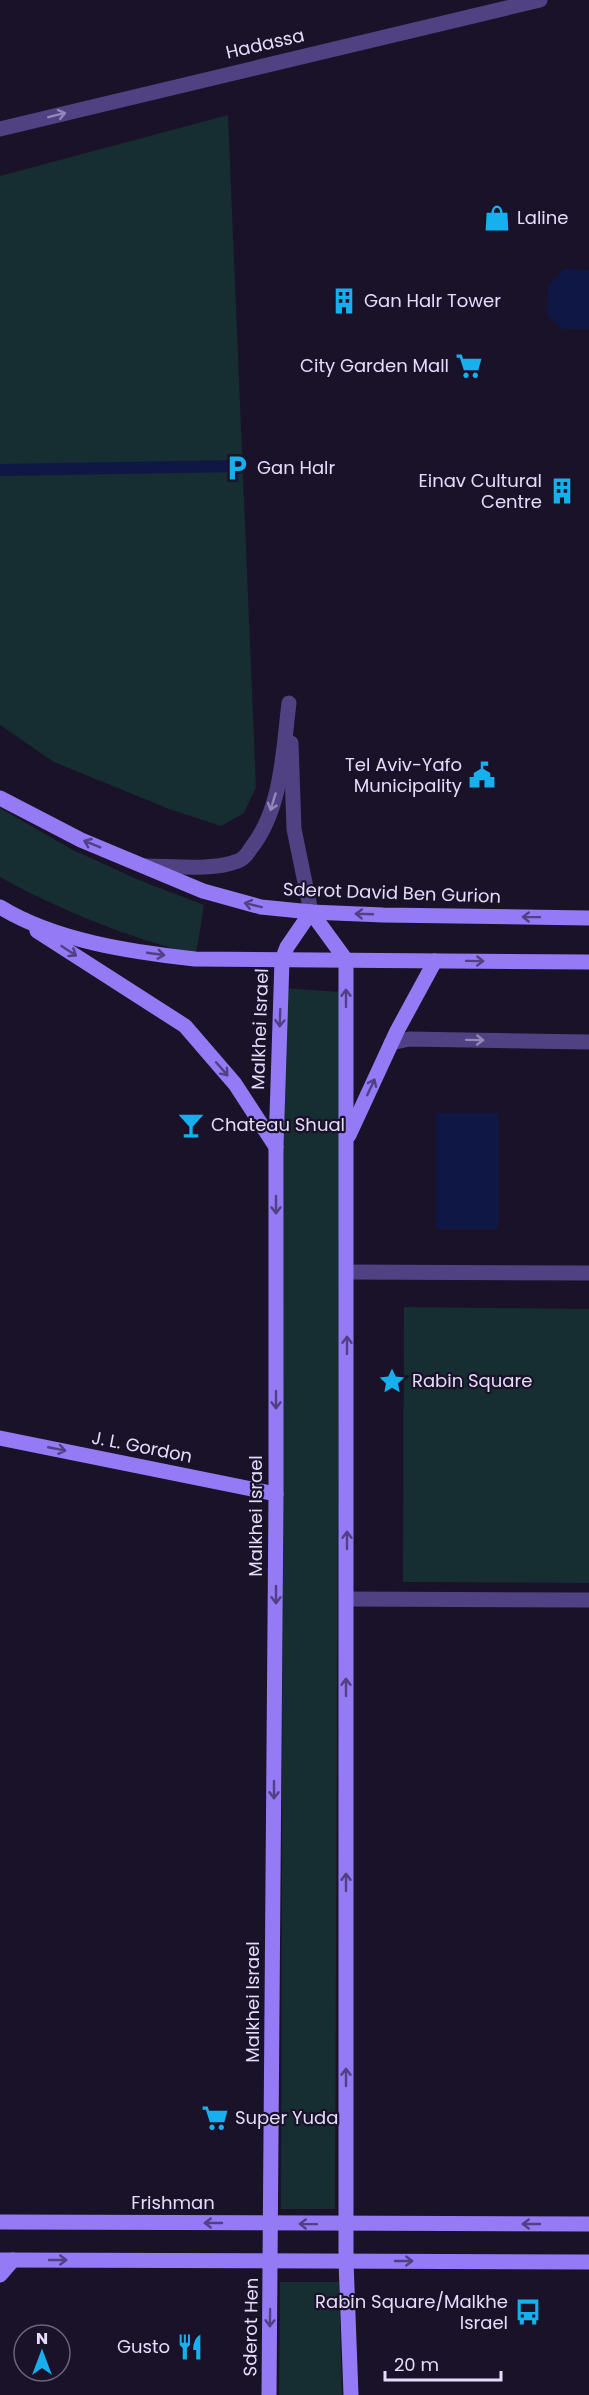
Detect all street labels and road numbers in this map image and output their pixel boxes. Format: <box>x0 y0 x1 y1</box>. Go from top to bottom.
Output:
street label: Hadassa <box>223 22 307 65</box>
street label: Sderot David Ben Gurion <box>283 876 501 909</box>
street label: Malkhei Israel <box>245 968 274 1090</box>
street label: J. L. Gordon <box>90 1425 195 1469</box>
street label: Malkhei Israel <box>243 1455 268 1577</box>
street label: Malkhei Israel <box>240 1941 265 2063</box>
street label: Frishman <box>131 2190 215 2215</box>
street label: Sderot Hen <box>237 2277 264 2377</box>

